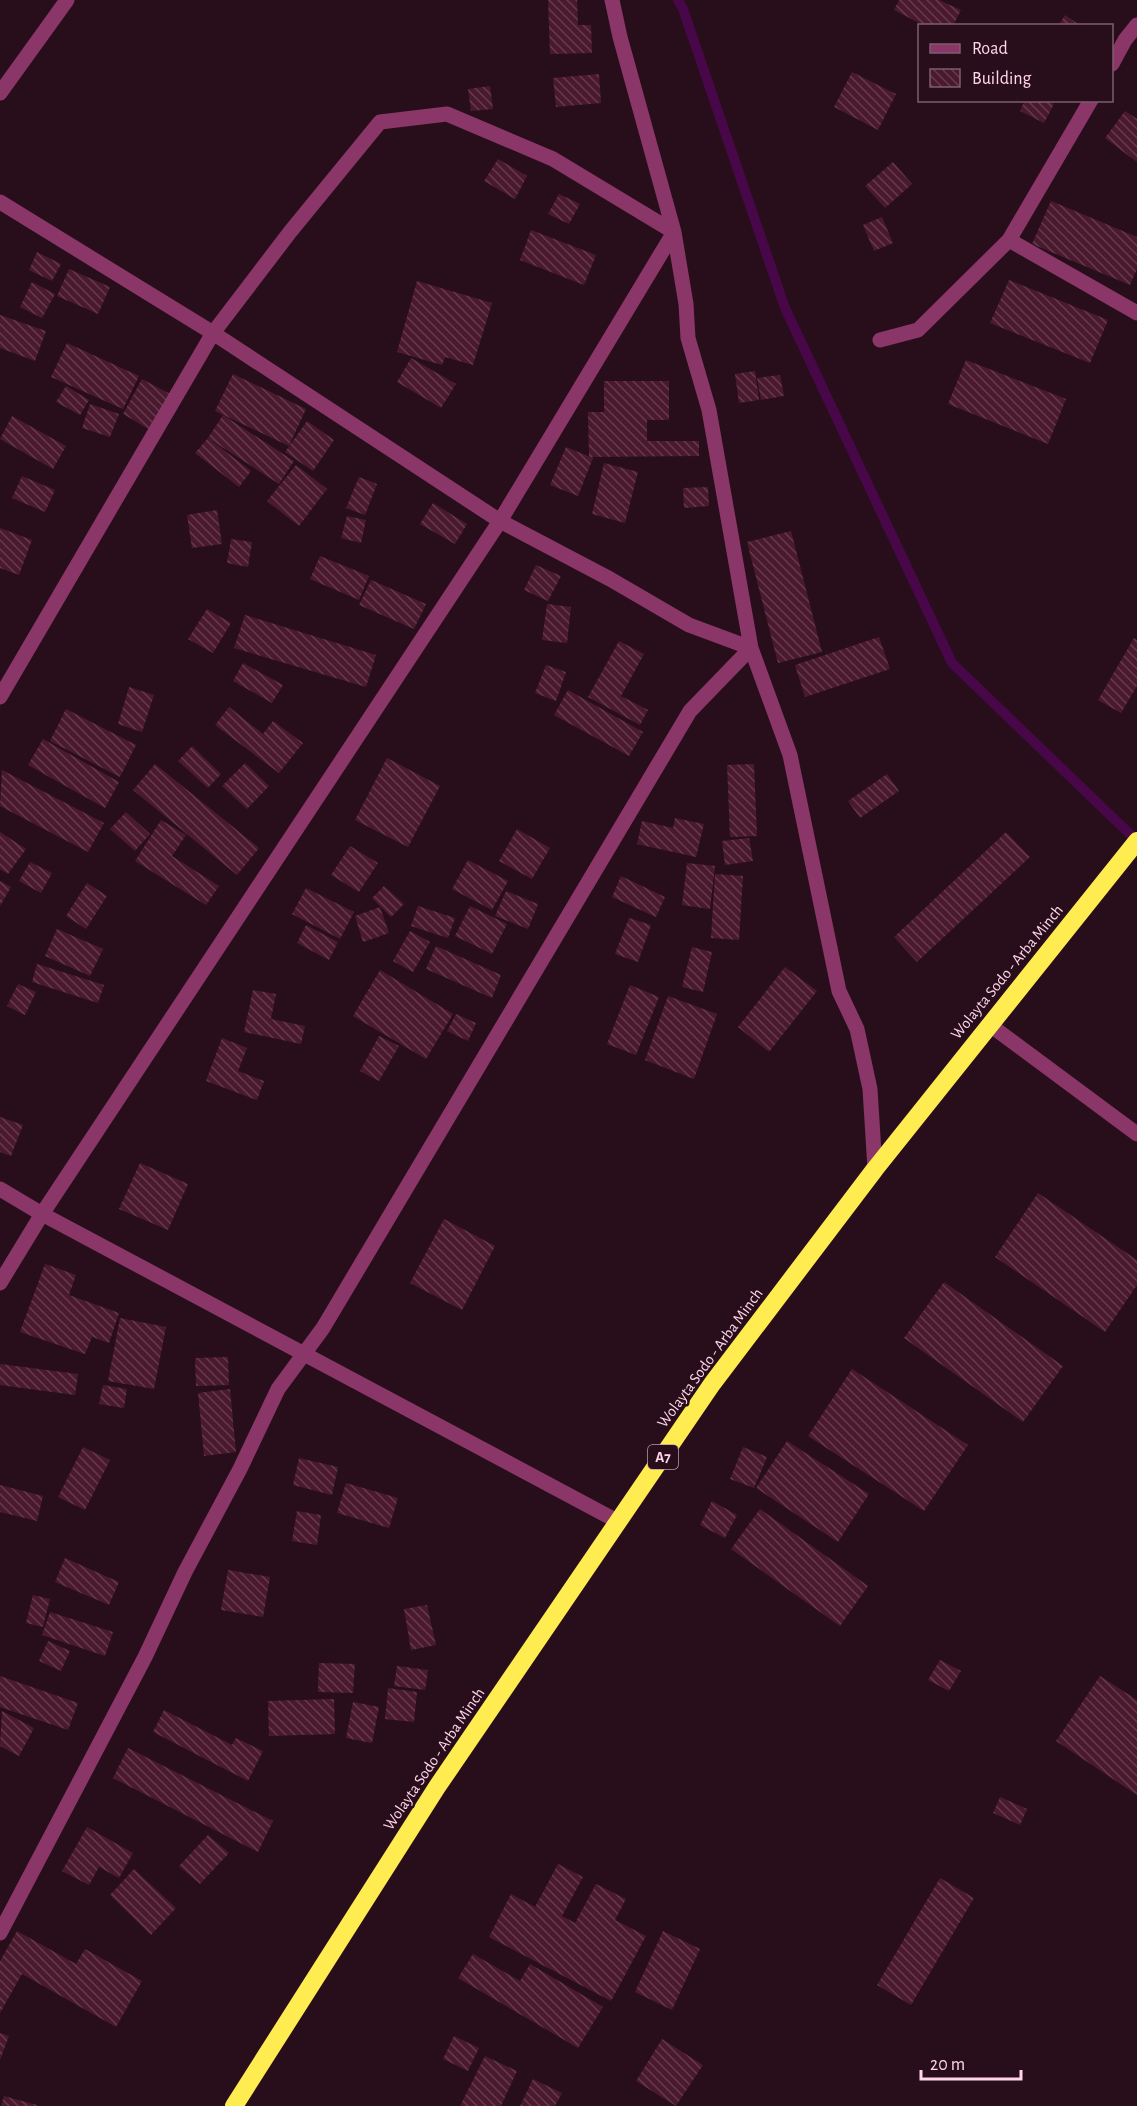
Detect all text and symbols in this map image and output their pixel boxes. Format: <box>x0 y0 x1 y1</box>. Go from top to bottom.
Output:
legend <box>918 24 1113 102</box>
text: Road <box>972 40 1008 58</box>
text: Building <box>972 70 1032 88</box>
street label: Wolayta Sodo - Arba Minch <box>948 902 1067 1043</box>
street label: Wolayta Sodo - Arba Minch <box>654 1285 767 1431</box>
road number: A7 <box>648 1445 678 1469</box>
street label: Wolayta Sodo - Arba Minch <box>380 1685 488 1834</box>
scale bar <box>921 2043 1022 2081</box>
text: 20 m <box>930 2056 965 2074</box>

